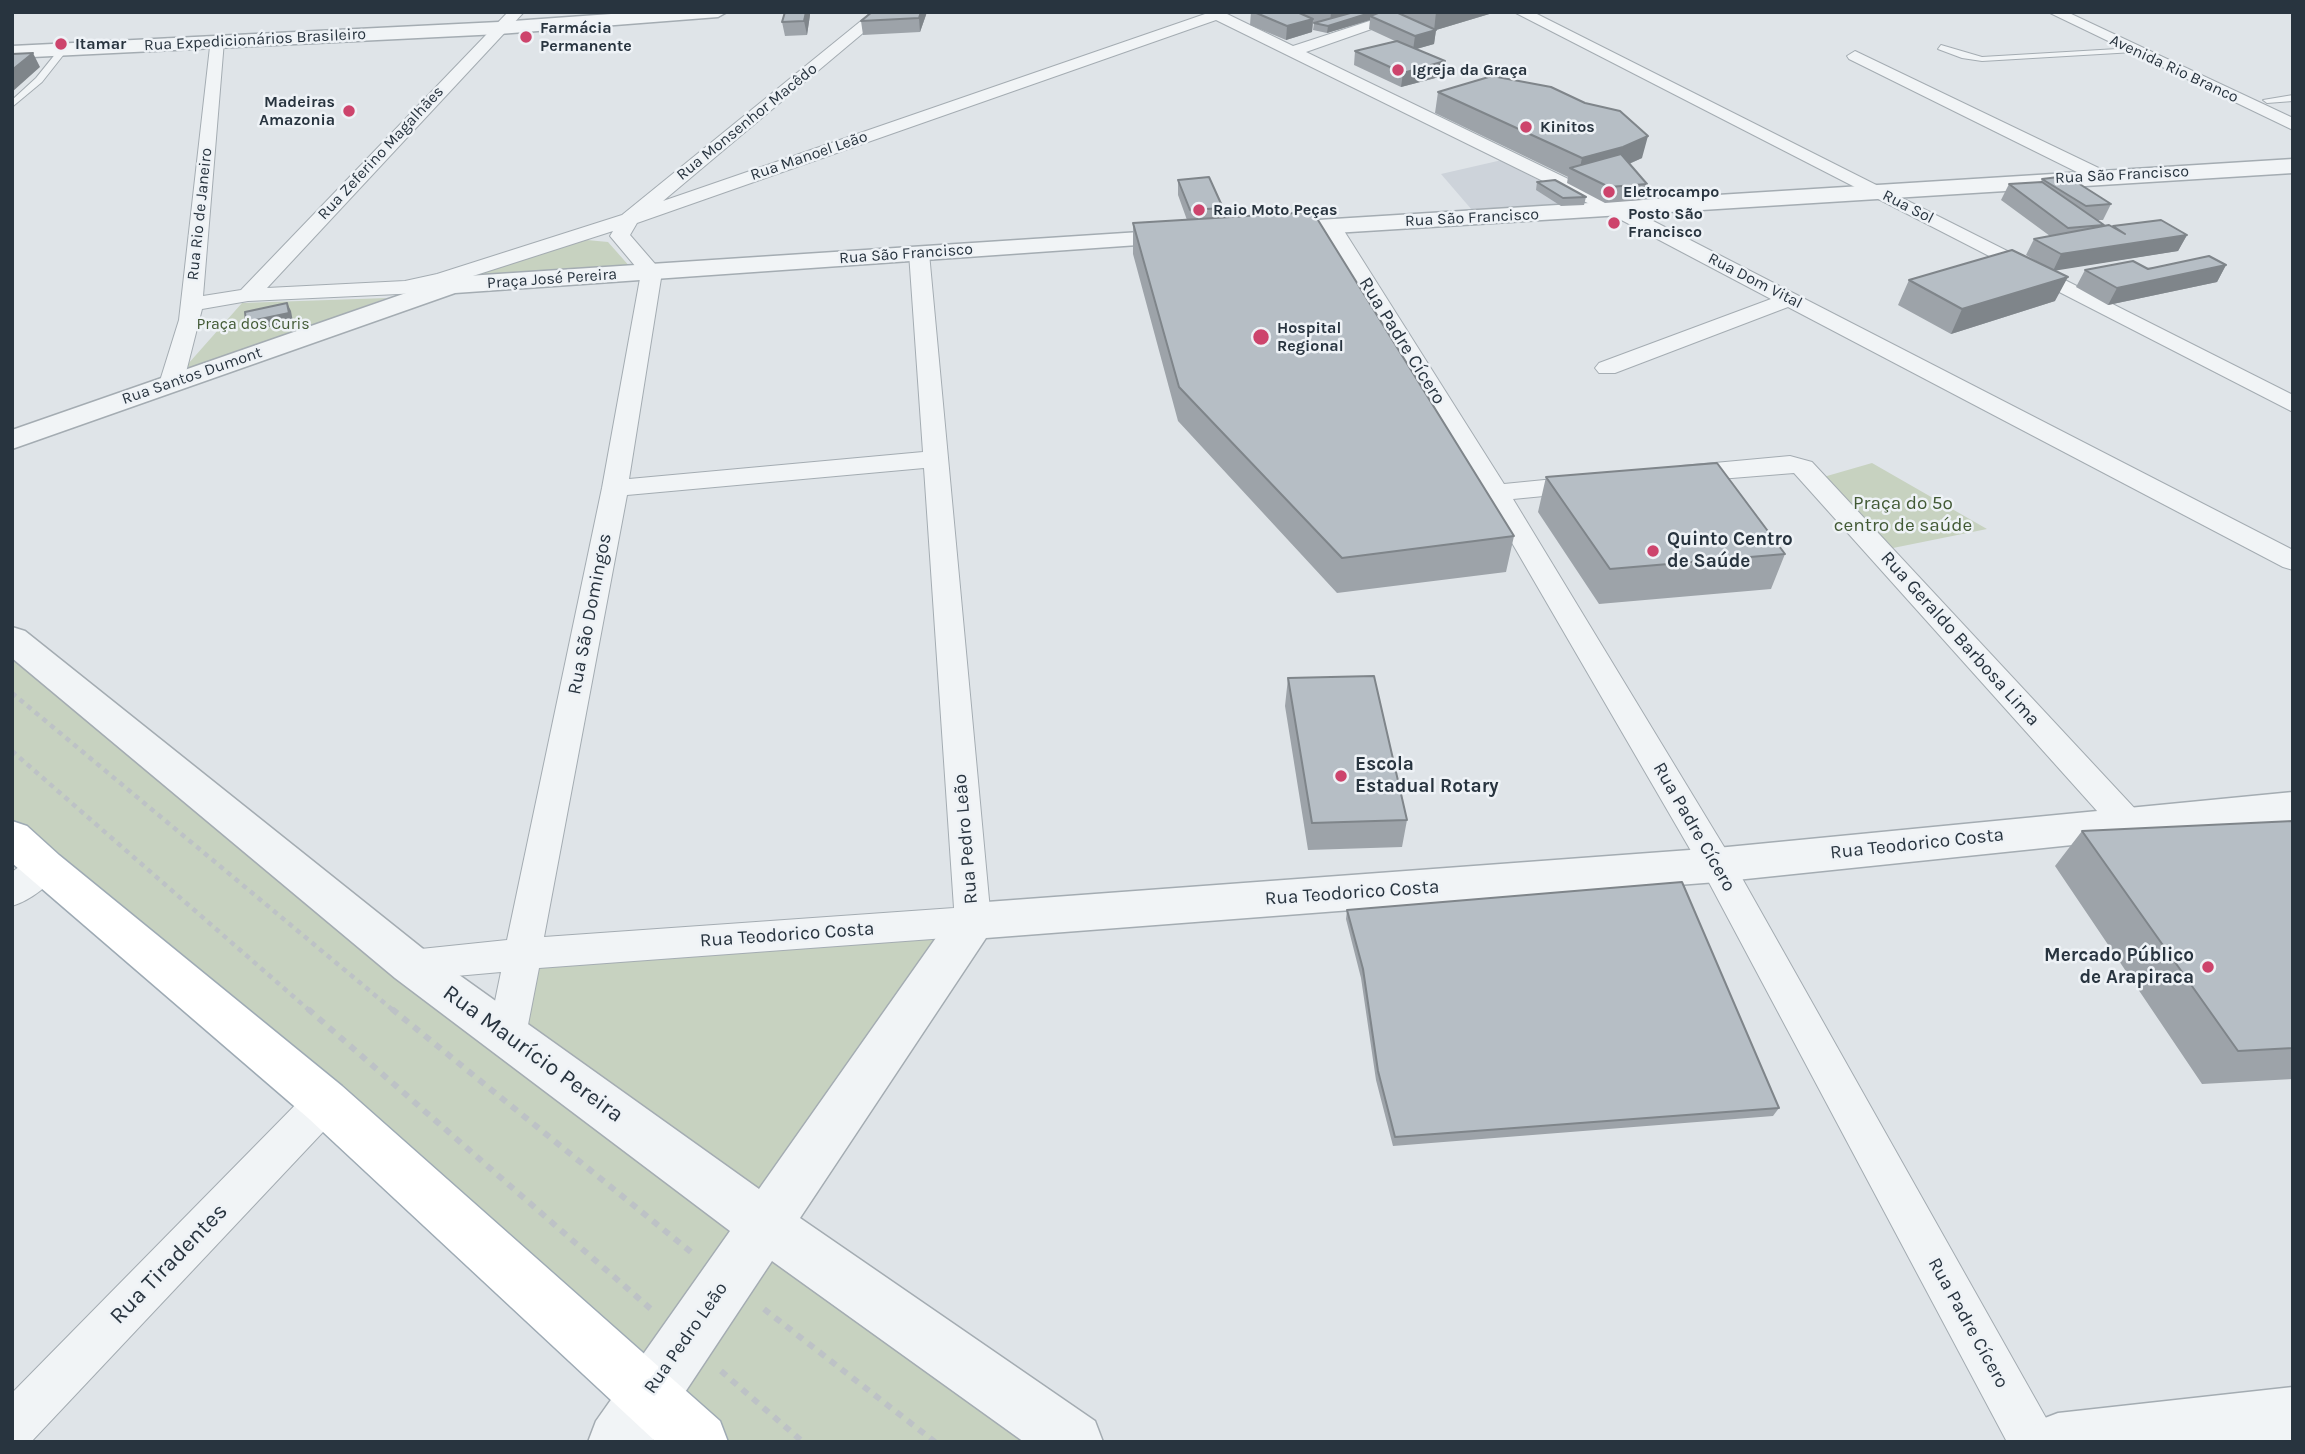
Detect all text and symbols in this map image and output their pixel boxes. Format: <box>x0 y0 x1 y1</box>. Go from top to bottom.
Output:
place label: Farmácia Permanente <box>540 18 632 56</box>
street label: Rua Expedicionários Brasileiro <box>143 25 367 55</box>
marker: Farmácia Permanente <box>518 29 534 45</box>
street label: Avenida Rio Branco <box>2107 31 2241 107</box>
place label: Itamar <box>75 34 126 54</box>
marker: Itamar <box>53 36 69 52</box>
street label: Rua Monsenhor Macêdo <box>673 59 821 185</box>
place label: Igreja da Graça <box>1412 60 1527 80</box>
marker: Igreja da Graça <box>1390 62 1406 78</box>
street label: Rua Zeferino Magalhães <box>314 82 448 224</box>
place label: Madeiras Amazonia <box>259 92 335 130</box>
marker: Madeiras Amazonia <box>341 103 357 119</box>
place label: Kinitos <box>1540 117 1595 137</box>
marker: Kinitos <box>1518 119 1534 135</box>
street label: Rua Manoel Leão <box>748 127 870 185</box>
street label: Rua Rio de Janeiro <box>183 147 217 281</box>
street label: Rua São Francisco <box>2054 162 2190 188</box>
place label: Eletrocampo <box>1623 182 1719 202</box>
marker: Eletrocampo <box>1601 184 1617 200</box>
street label: Rua Sol <box>1879 186 1937 228</box>
place label: Raio Moto Peças <box>1213 200 1338 220</box>
marker: Raio Moto Peças <box>1191 202 1207 218</box>
place label: Posto São Francisco <box>1628 204 1703 242</box>
street label: Rua São Francisco <box>1404 205 1540 231</box>
marker: Posto São Francisco <box>1606 215 1622 231</box>
street label: Rua São Francisco <box>838 240 974 268</box>
street label: Rua Dom Vital <box>1705 249 1805 313</box>
street label: Praça José Pereira <box>486 265 618 293</box>
street label: Rua Padre Cícero <box>1354 273 1450 409</box>
park label: Praça dos Curis <box>196 314 310 334</box>
place label: Hospital Regional <box>1277 318 1344 356</box>
marker: Hospital Regional <box>1251 327 1271 347</box>
street label: Rua Santos Dumont <box>119 343 265 409</box>
park label: Praça do 5º centro de saúde <box>1834 493 1972 537</box>
place label: Quinto Centro de Saúde <box>1667 529 1793 573</box>
street label: Rua São Domingos <box>563 531 617 697</box>
marker: Quinto Centro de Saúde <box>1645 543 1661 559</box>
street label: Rua Geraldo Barbosa Lima <box>1875 547 2045 731</box>
place label: Escola Estadual Rotary <box>1355 754 1499 798</box>
street label: Rua Padre Cícero <box>1648 758 1740 896</box>
marker: Escola Estadual Rotary <box>1333 768 1349 784</box>
street label: Rua Pedro Leão <box>949 773 983 905</box>
street label: Rua Teodorico Costa <box>1829 824 2005 864</box>
street label: Rua Teodorico Costa <box>1264 876 1440 910</box>
street label: Rua Teodorico Costa <box>699 918 875 952</box>
place label: Mercado Público de Arapiraca <box>2044 945 2194 989</box>
marker: Mercado Público de Arapiraca <box>2200 959 2216 975</box>
street label: Rua Maurício Pereira <box>437 979 629 1129</box>
street label: Rua Tiradentes <box>104 1198 234 1330</box>
street label: Rua Padre Cícero <box>1923 1254 2013 1392</box>
street label: Rua Pedro Leão <box>639 1278 733 1398</box>

